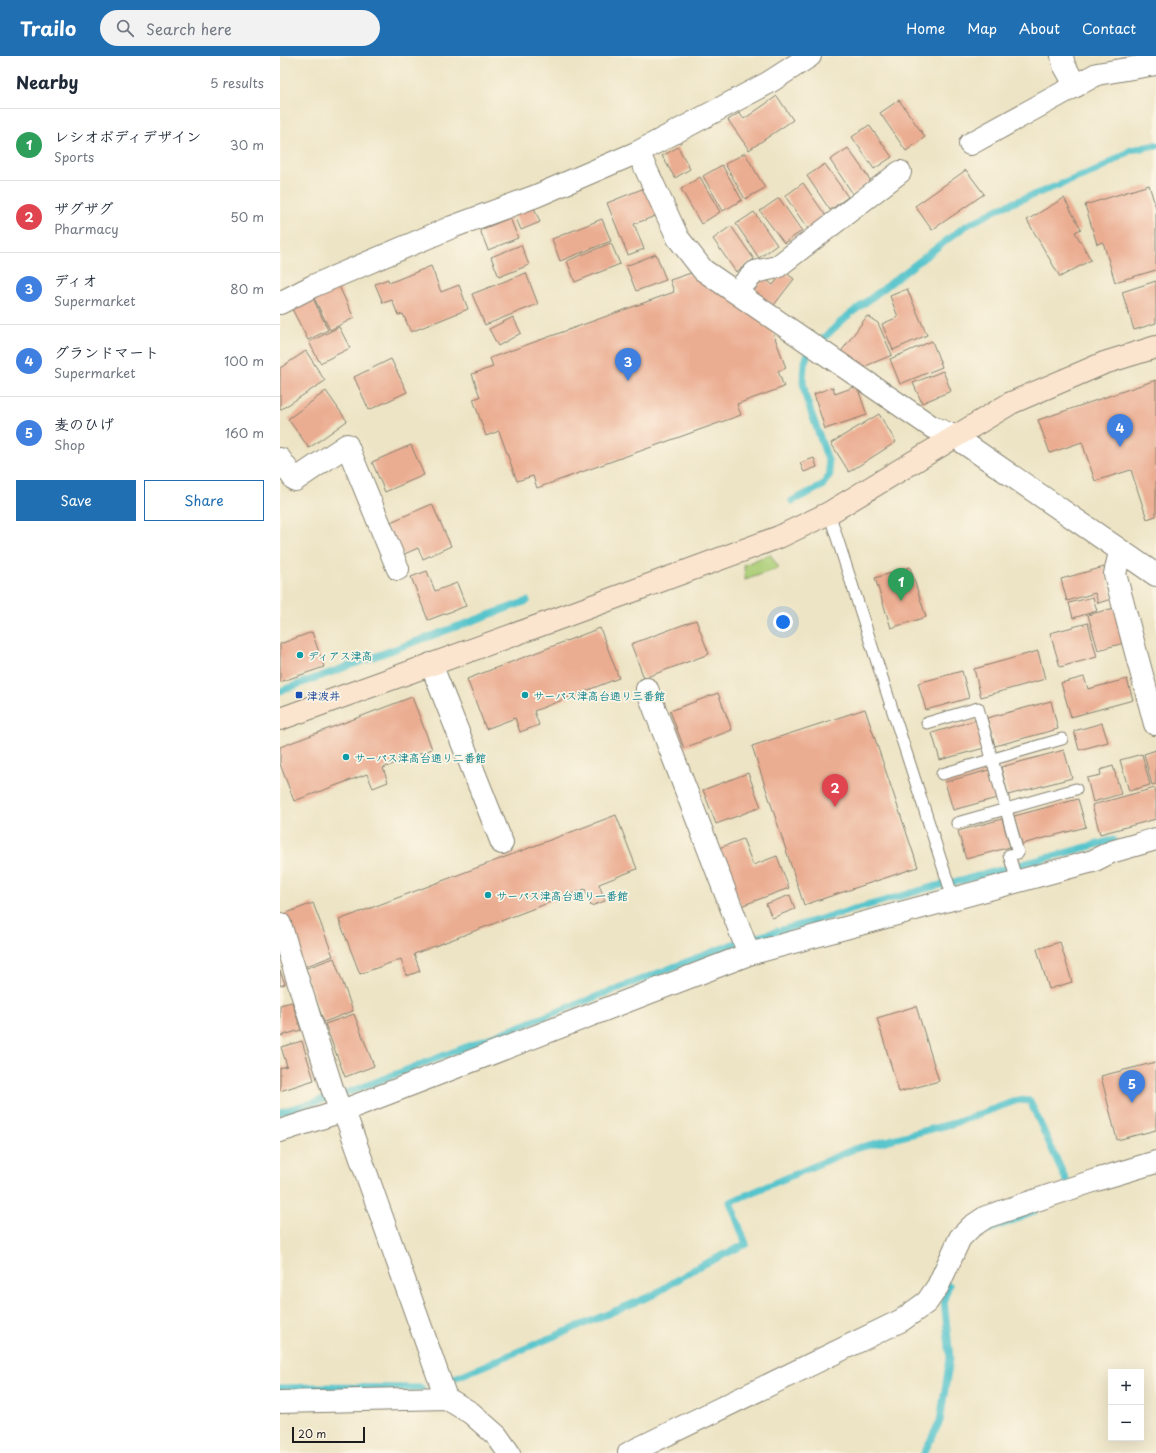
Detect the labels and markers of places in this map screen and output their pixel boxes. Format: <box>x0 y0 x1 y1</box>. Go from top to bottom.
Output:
pin: 3 <box>615 348 641 381</box>
pin: 4 <box>1107 414 1133 447</box>
pin: 1 <box>888 568 914 601</box>
place label: ディアス津高 <box>308 647 373 664</box>
marker: ディアス津高 <box>295 650 305 660</box>
place label: 津波井 <box>307 687 340 704</box>
place label: サーパス津高台通り三番館 <box>533 687 665 704</box>
marker: 津波井 <box>294 690 304 700</box>
marker: サーパス津高台通り三番館 <box>520 690 530 700</box>
place label: サーパス津高台通り二番館 <box>354 749 486 766</box>
marker: サーパス津高台通り二番館 <box>341 752 351 762</box>
pin: 2 <box>822 774 848 807</box>
place label: サーパス津高台通り一番館 <box>496 887 628 904</box>
marker: サーパス津高台通り一番館 <box>483 890 493 900</box>
pin: 5 <box>1119 1070 1145 1103</box>

